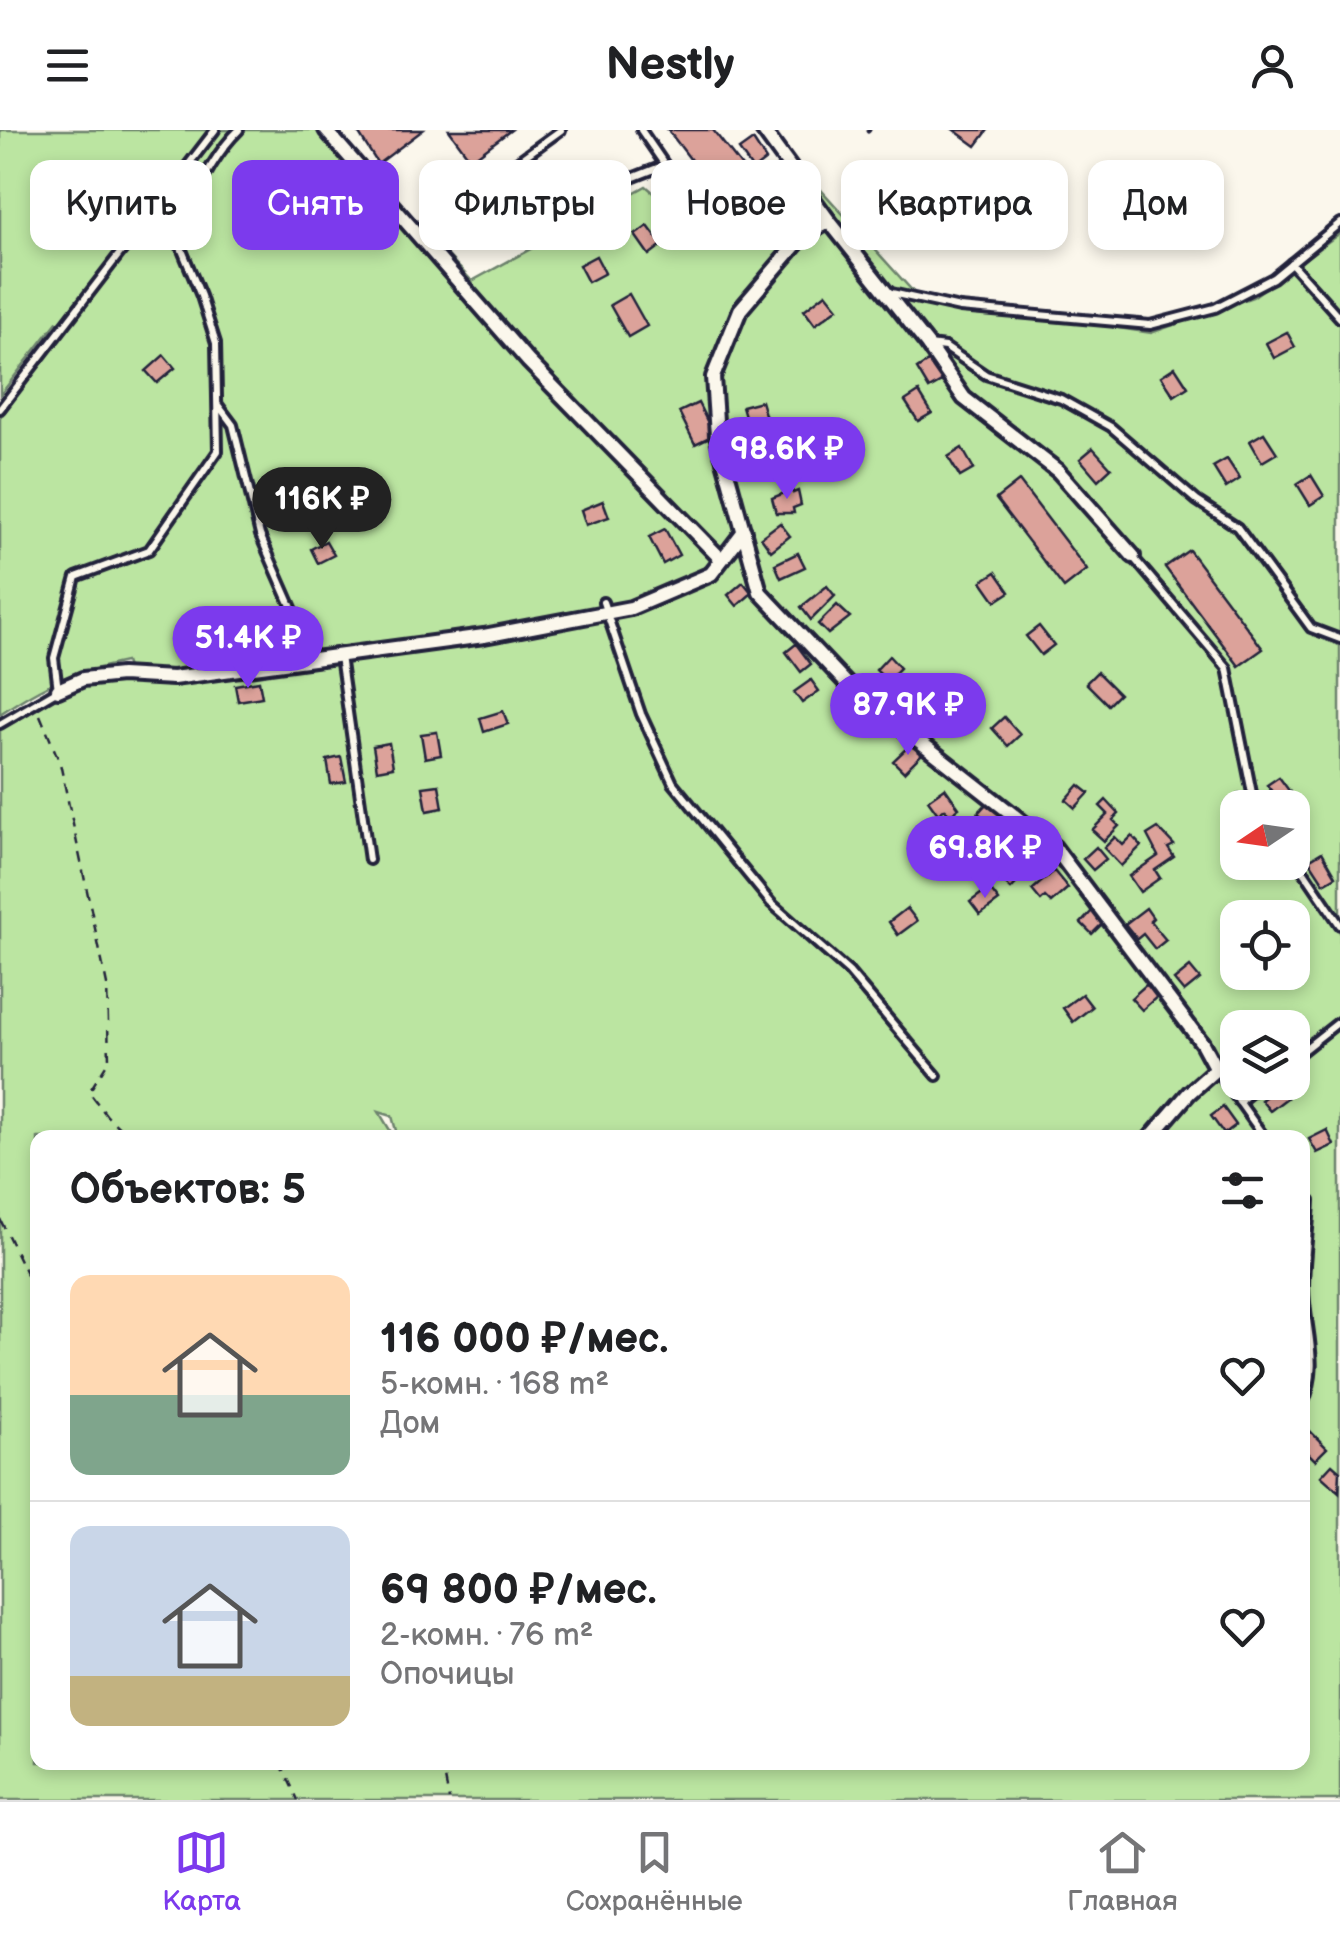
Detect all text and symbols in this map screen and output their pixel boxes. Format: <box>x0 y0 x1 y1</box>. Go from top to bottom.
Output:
icon: menu <box>40 38 95 93</box>
text: Nestly <box>606 38 734 93</box>
icon: person <box>1245 38 1300 93</box>
chip: Купить <box>30 160 212 250</box>
chip: Снять <box>232 160 399 250</box>
chip: Фильтры <box>419 160 631 250</box>
chip: Новое <box>651 160 821 250</box>
chip: Квартира <box>841 160 1068 250</box>
chip: Дом <box>1088 160 1224 250</box>
pin: 98.6K ₽ <box>695 417 879 502</box>
text: 98.6K ₽ <box>730 430 844 469</box>
pin: 116K ₽ <box>241 467 403 552</box>
text: 116K ₽ <box>274 480 370 519</box>
pin: 51.4K ₽ <box>156 606 340 691</box>
text: 51.4K ₽ <box>195 619 301 658</box>
pin: 87.9K ₽ <box>816 673 1000 758</box>
text: 87.9K ₽ <box>852 686 964 725</box>
north arrow <box>1220 790 1310 880</box>
map controls <box>1220 790 1310 1100</box>
pin: 69.8K ₽ <box>893 816 1077 901</box>
text: 69.8K ₽ <box>928 829 1042 868</box>
button: locate <box>1220 900 1310 990</box>
button: layers <box>1220 1010 1310 1100</box>
icon: filters <box>1215 1163 1270 1218</box>
text: Объектов: 5 <box>70 1165 306 1216</box>
text: 116 000 ₽/мес. <box>380 1314 668 1365</box>
icon: home <box>150 1315 270 1435</box>
icon: heart <box>1215 1348 1270 1403</box>
text: 5-комн. · 168 m² <box>380 1365 609 1404</box>
text: Дом <box>380 1404 440 1443</box>
text: 69 800 ₽/мес. <box>380 1565 657 1616</box>
icon: home <box>150 1566 270 1686</box>
icon: heart <box>1215 1599 1270 1654</box>
text: 2-комн. · 76 m² <box>380 1616 593 1655</box>
text: Опочицы <box>380 1655 515 1694</box>
tab: Карта <box>162 1825 241 1918</box>
tab: Сохранённые <box>566 1825 743 1918</box>
tab: Главная <box>1067 1825 1178 1918</box>

